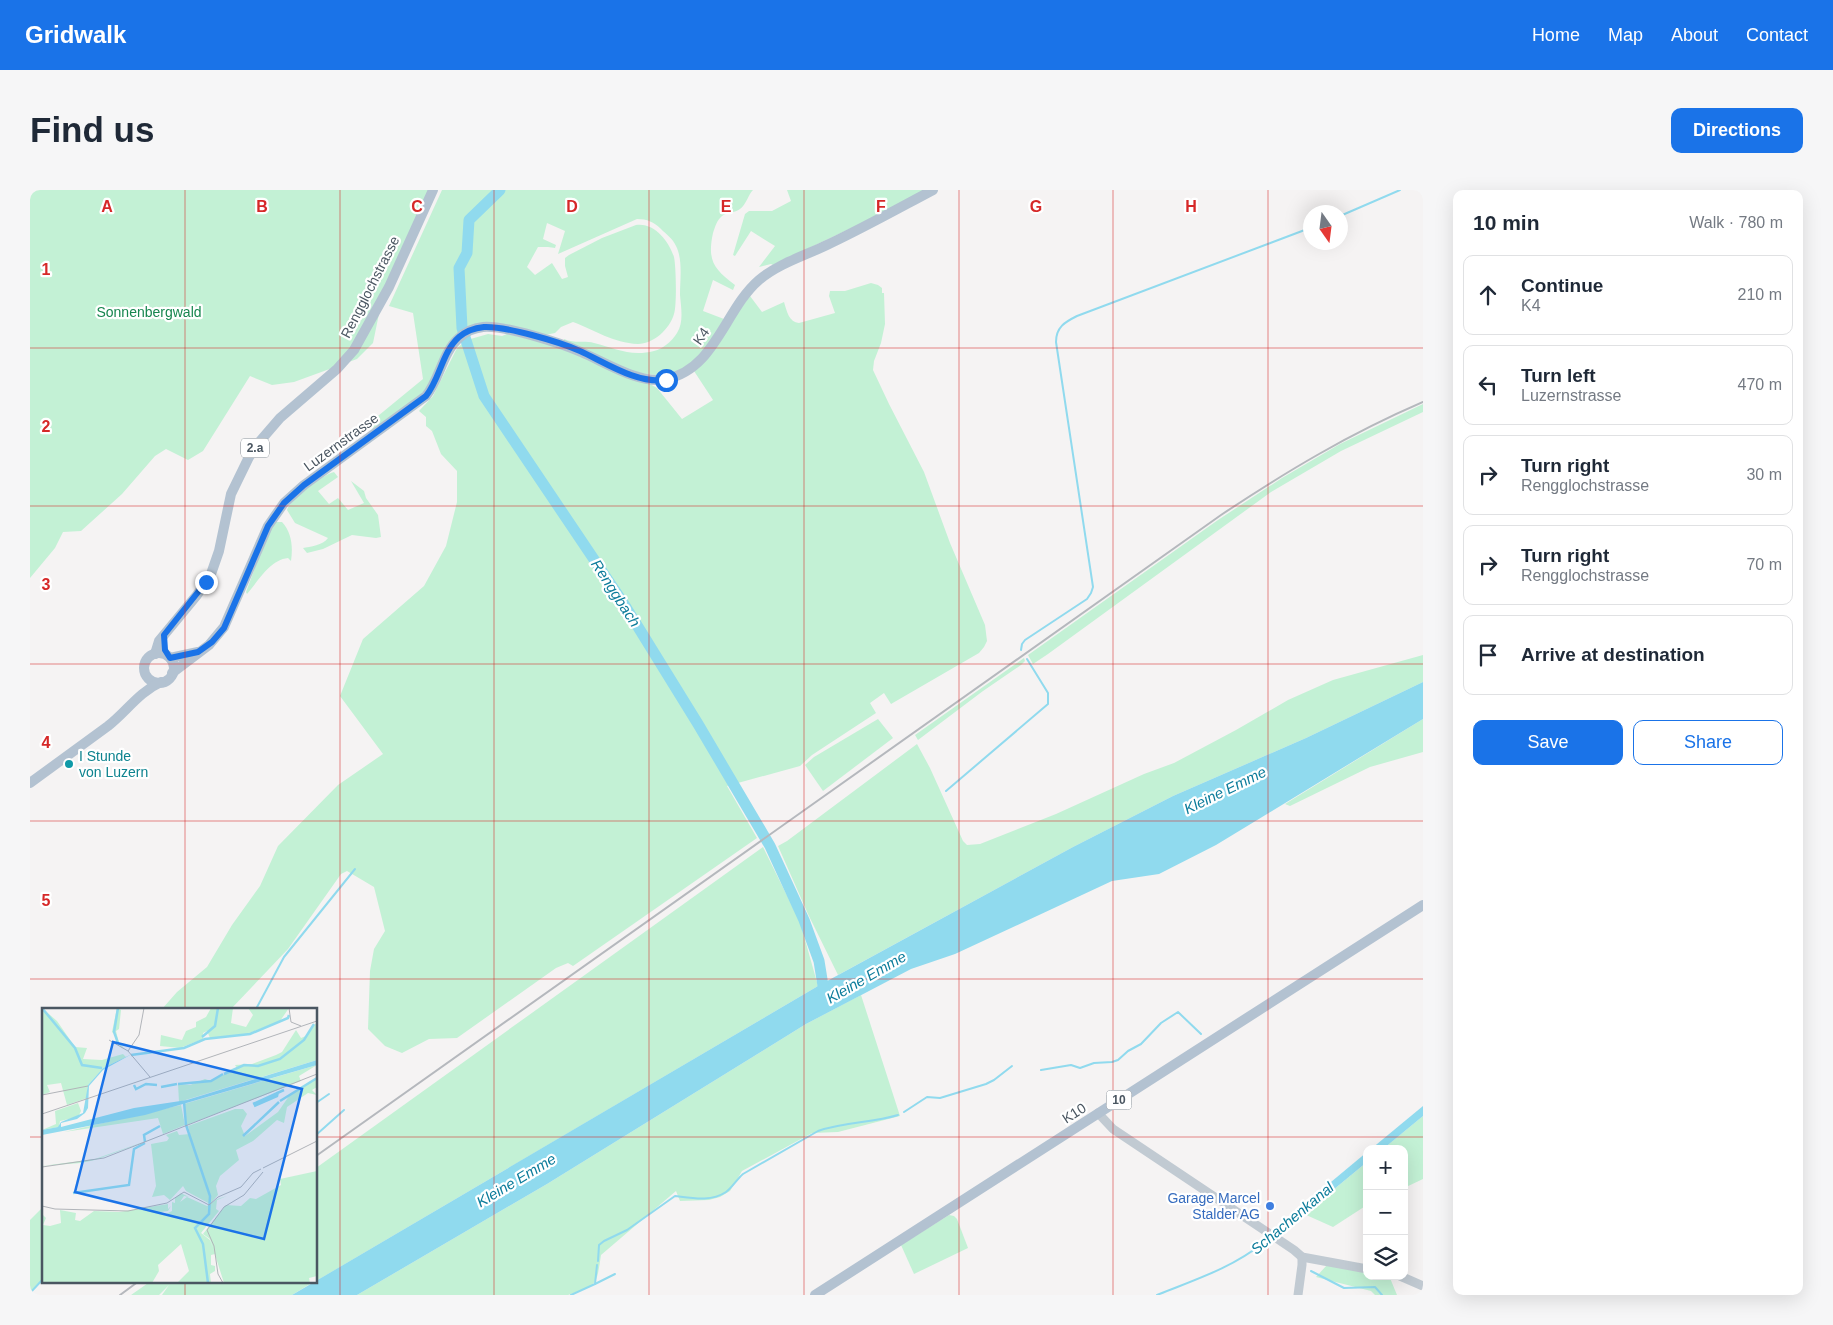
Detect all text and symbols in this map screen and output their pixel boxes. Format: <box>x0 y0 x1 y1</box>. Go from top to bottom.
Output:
text: Gridwalk <box>25 21 126 48</box>
text: Home <box>1532 25 1580 45</box>
text: Map <box>1608 25 1643 45</box>
text: About <box>1671 25 1718 45</box>
text: Contact <box>1746 25 1808 45</box>
button: Directions <box>1671 108 1803 153</box>
text: Find us <box>30 110 154 149</box>
text: A <box>101 198 113 215</box>
text: B <box>256 198 268 215</box>
text: C <box>411 198 423 215</box>
text: D <box>566 198 578 215</box>
text: E <box>721 198 732 215</box>
text: F <box>876 198 886 215</box>
text: G <box>1030 198 1042 215</box>
text: H <box>1185 198 1197 215</box>
north arrow <box>1303 205 1348 250</box>
text: 10 min <box>1473 211 1540 234</box>
text: Walk · 780 m <box>1689 214 1783 231</box>
street label: Rengglochstrasse <box>337 233 403 341</box>
text: 1 <box>42 261 51 278</box>
text: Continue <box>1521 275 1603 296</box>
icon: ahead <box>1474 281 1502 309</box>
text: 210 m <box>1738 286 1782 303</box>
text: K4 <box>1521 297 1541 314</box>
park label: Sonnenbergwald <box>96 304 202 320</box>
street label: K4 <box>690 324 713 348</box>
text: Turn left <box>1521 365 1596 386</box>
route start <box>655 369 678 392</box>
icon: left <box>1474 371 1502 399</box>
text: 470 m <box>1738 376 1782 393</box>
text: Luzernstrasse <box>1521 387 1622 404</box>
street label: Luzernstrasse <box>301 410 381 474</box>
text: 2 <box>42 418 51 435</box>
road number: 2.a <box>241 438 269 458</box>
text: Turn right <box>1521 455 1609 476</box>
icon: right <box>1474 461 1502 489</box>
text: 30 m <box>1746 466 1782 483</box>
text: Rengglochstrasse <box>1521 477 1649 494</box>
text: Turn right <box>1521 545 1609 566</box>
icon: right <box>1474 551 1502 579</box>
water label: Renggbach <box>588 556 644 630</box>
text: 70 m <box>1746 556 1782 573</box>
text: Rengglochstrasse <box>1521 567 1649 584</box>
route end <box>195 571 218 594</box>
text: 3 <box>42 576 51 593</box>
icon: arrive <box>1474 641 1502 669</box>
text: Arrive at destination <box>1521 644 1705 665</box>
button: Save <box>1473 720 1623 765</box>
button: Share <box>1633 720 1783 765</box>
text: 4 <box>42 734 51 751</box>
place label: I Stunde von Luzern <box>79 748 148 780</box>
marker: I Stunde von Luzern <box>63 758 75 770</box>
water label: Kleine Emme <box>1181 763 1269 817</box>
text: 5 <box>42 892 51 909</box>
water label: Kleine Emme <box>823 947 909 1007</box>
inset map <box>42 1008 318 1282</box>
road number: 10 <box>1106 1090 1132 1110</box>
street label: K10 <box>1059 1099 1089 1126</box>
map controls <box>1363 1145 1408 1280</box>
button: + <box>1363 1145 1408 1190</box>
water label: Kleine Emme <box>473 1150 559 1210</box>
water label: Schachenkanal <box>1247 1178 1337 1257</box>
place label: Garage Marcel Stalder AG <box>1167 1190 1260 1222</box>
button: − <box>1363 1190 1408 1235</box>
marker: Garage Marcel Stalder AG <box>1264 1200 1276 1212</box>
button: layers <box>1363 1235 1408 1280</box>

